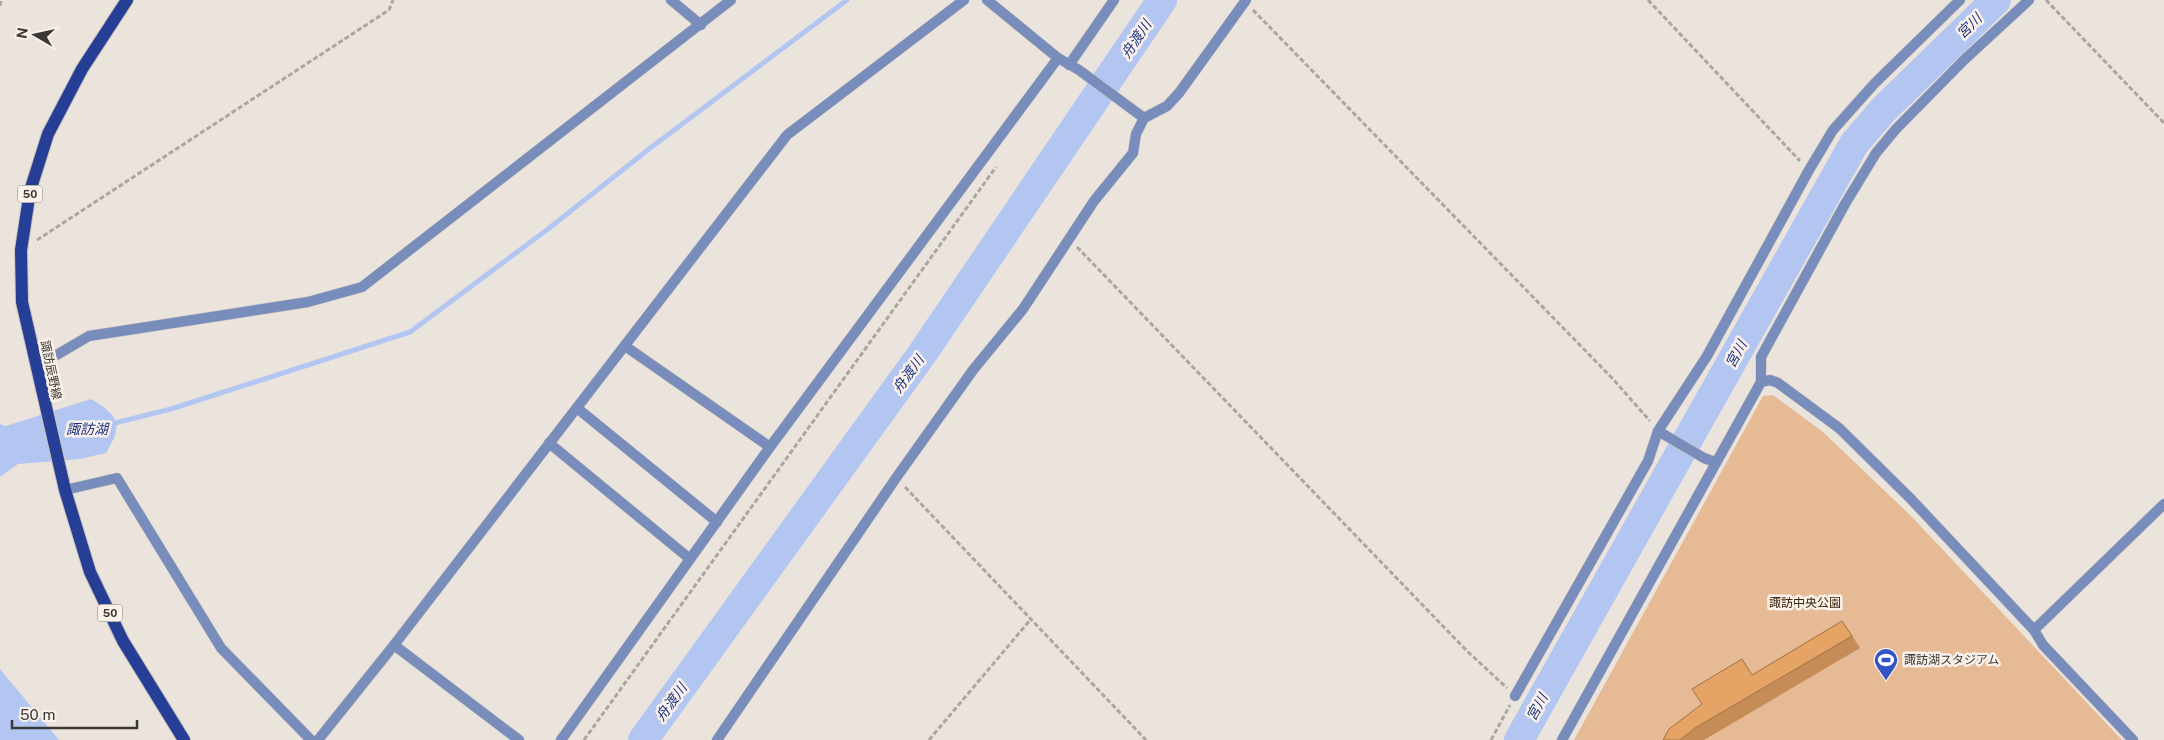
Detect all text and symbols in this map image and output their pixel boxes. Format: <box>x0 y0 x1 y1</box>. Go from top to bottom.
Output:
water label: 宮川 <box>1953 9 1986 41</box>
north arrow <box>10 10 60 60</box>
water label: 舟渡川 <box>1118 15 1155 61</box>
text: N <box>13 26 31 40</box>
road number: 50 <box>18 185 42 202</box>
water label: 宮川 <box>1722 336 1751 370</box>
street label: 諏訪辰野線 <box>38 339 64 401</box>
water label: 舟渡川 <box>889 351 928 396</box>
water label: 諏訪湖 <box>66 421 110 437</box>
park label: 諏訪中央公園 <box>1769 596 1841 610</box>
road number: 50 <box>98 604 122 622</box>
sports icon: 諏訪湖スタジアム <box>1873 647 1899 681</box>
place label: 諏訪湖スタジアム <box>1904 653 1999 667</box>
water label: 舟渡川 <box>652 679 691 724</box>
water label: 宮川 <box>1523 689 1552 723</box>
scale bar <box>12 698 138 730</box>
text: 50 m <box>20 706 55 723</box>

